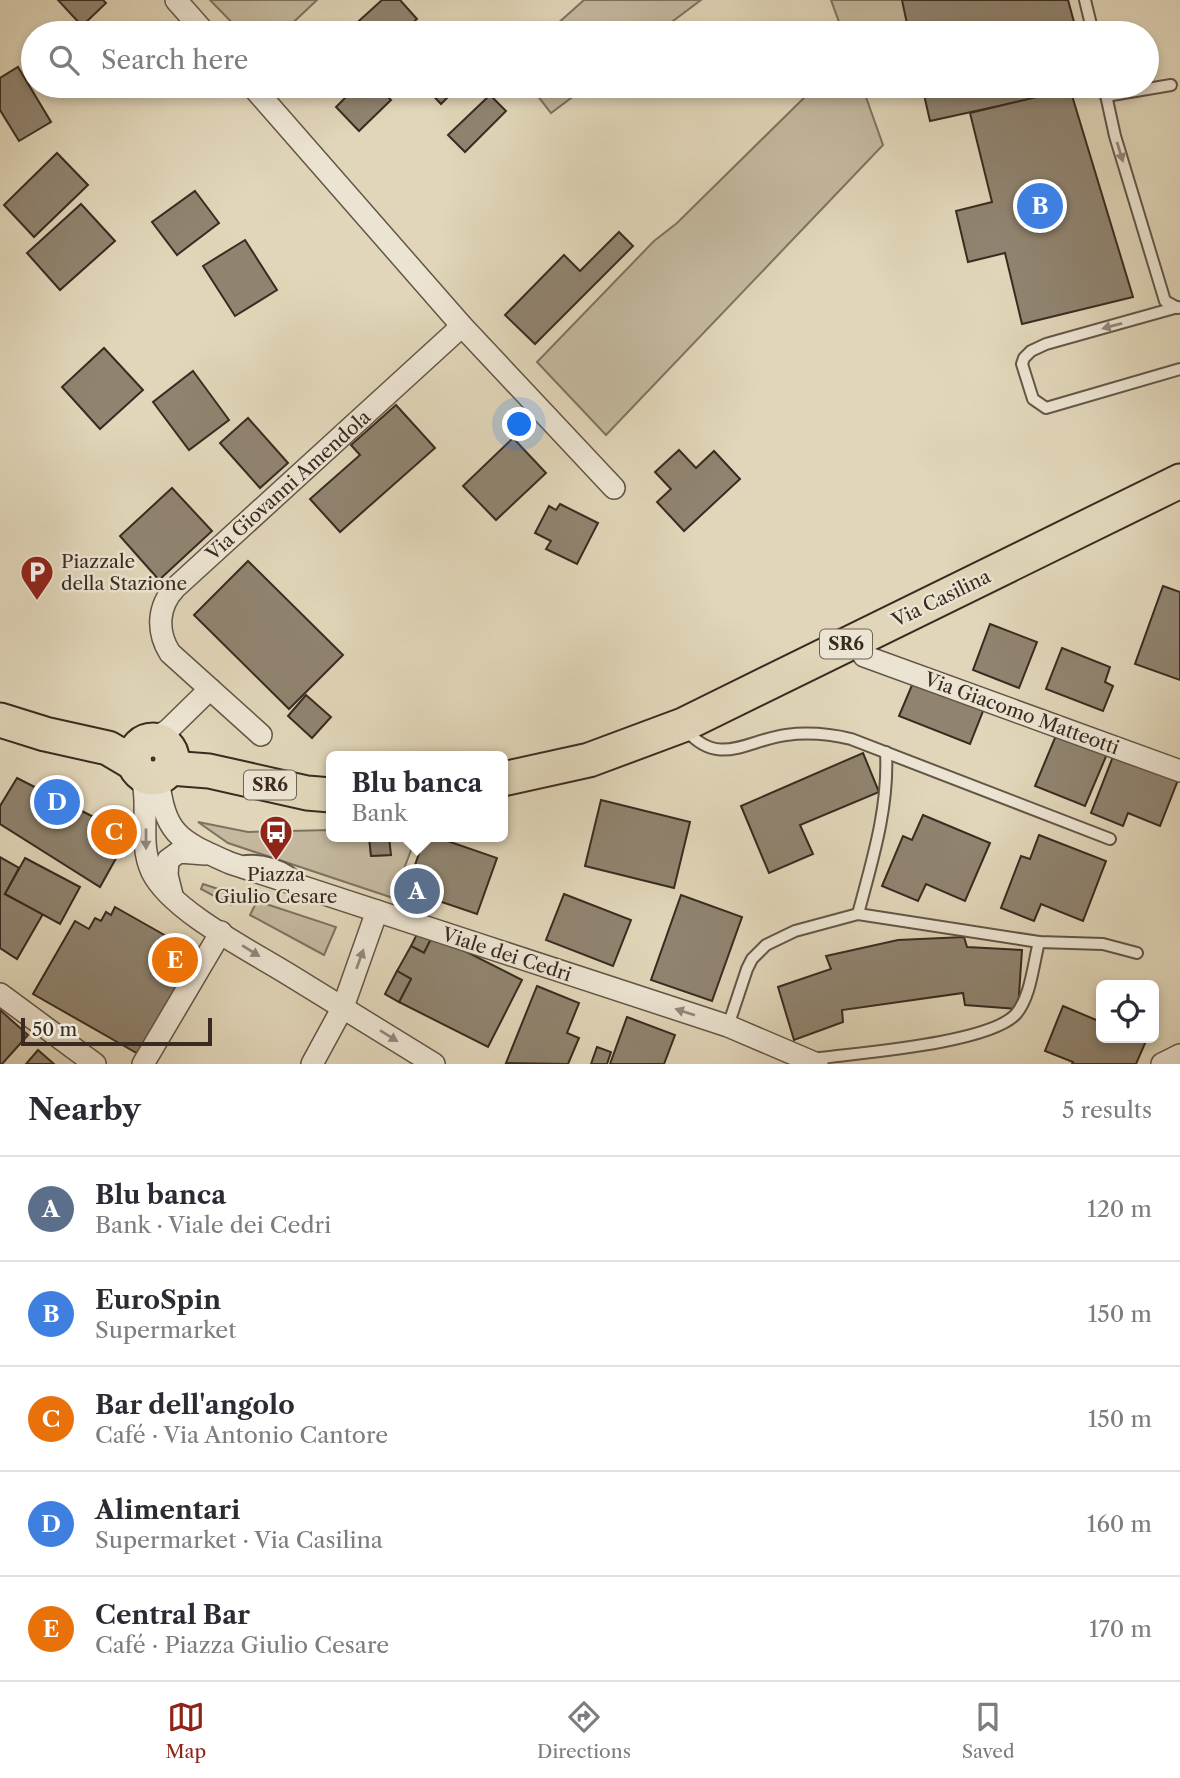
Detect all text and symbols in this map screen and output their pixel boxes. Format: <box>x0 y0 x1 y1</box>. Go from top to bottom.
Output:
search box <box>21 21 1159 98</box>
icon: search <box>45 41 83 79</box>
text: Search here <box>101 44 248 76</box>
one-way arrow <box>1115 142 1125 163</box>
pin: B <box>1017 180 1063 232</box>
one-way arrow <box>1101 321 1122 331</box>
street label: Via Giovanni Amendola <box>201 405 375 566</box>
your location <box>502 407 536 441</box>
place label: Piazzale della Stazione <box>61 550 187 595</box>
parking icon: Piazzale della Stazione <box>18 553 56 602</box>
street label: Via Casilina <box>887 565 994 633</box>
road number: SR6 <box>820 630 872 658</box>
street label: Via Giacomo Matteotti <box>920 667 1123 759</box>
popup <box>326 751 508 842</box>
text: Blu banca <box>351 767 483 799</box>
road number: SR6 <box>244 770 296 800</box>
pin: D <box>34 776 80 828</box>
text: Bank <box>351 799 407 827</box>
pin: C <box>91 806 137 858</box>
bus stop icon: Piazza Giulio Cesare <box>257 813 295 862</box>
one-way arrow <box>140 829 152 851</box>
place label: Piazza Giulio Cesare <box>215 863 337 908</box>
pin: A <box>394 865 440 917</box>
street label: Viale dei Cedri <box>438 922 575 986</box>
pin: E <box>152 934 198 986</box>
one-way arrow <box>242 944 261 957</box>
one-way arrow <box>355 949 366 970</box>
map controls <box>1096 980 1159 1043</box>
button: locate <box>1096 980 1159 1043</box>
one-way arrow <box>674 1006 695 1017</box>
scale bar <box>21 1015 212 1047</box>
text: 50 m <box>32 1018 77 1041</box>
one-way arrow <box>379 1029 398 1042</box>
text: Nearby <box>28 1091 141 1128</box>
text: 5 results <box>1062 1096 1152 1124</box>
text: Blu banca <box>95 1179 226 1211</box>
text: A <box>42 1195 60 1223</box>
text: 120 m <box>1087 1195 1152 1223</box>
text: Bank · Viale dei Cedri <box>95 1211 331 1239</box>
text: EuroSpin <box>95 1284 221 1316</box>
text: B <box>42 1300 60 1328</box>
text: 150 m <box>1088 1300 1152 1328</box>
text: Supermarket <box>95 1316 236 1344</box>
text: Bar dell'angolo <box>95 1389 295 1421</box>
text: C <box>42 1405 60 1433</box>
text: 150 m <box>1088 1405 1152 1433</box>
text: Café · Via Antonio Cantore <box>95 1421 388 1449</box>
text: Alimentari <box>95 1494 240 1526</box>
text: D <box>41 1510 61 1538</box>
text: 160 m <box>1087 1510 1152 1538</box>
text: Supermarket · Via Casilina <box>95 1526 383 1554</box>
text: Central Bar <box>95 1599 250 1631</box>
text: E <box>43 1615 59 1643</box>
text: 170 m <box>1089 1615 1152 1643</box>
text: Café · Piazza Giulio Cesare <box>95 1631 389 1659</box>
tab: Map <box>165 1698 206 1763</box>
tab: Directions <box>537 1698 631 1763</box>
tab: Saved <box>962 1698 1015 1763</box>

